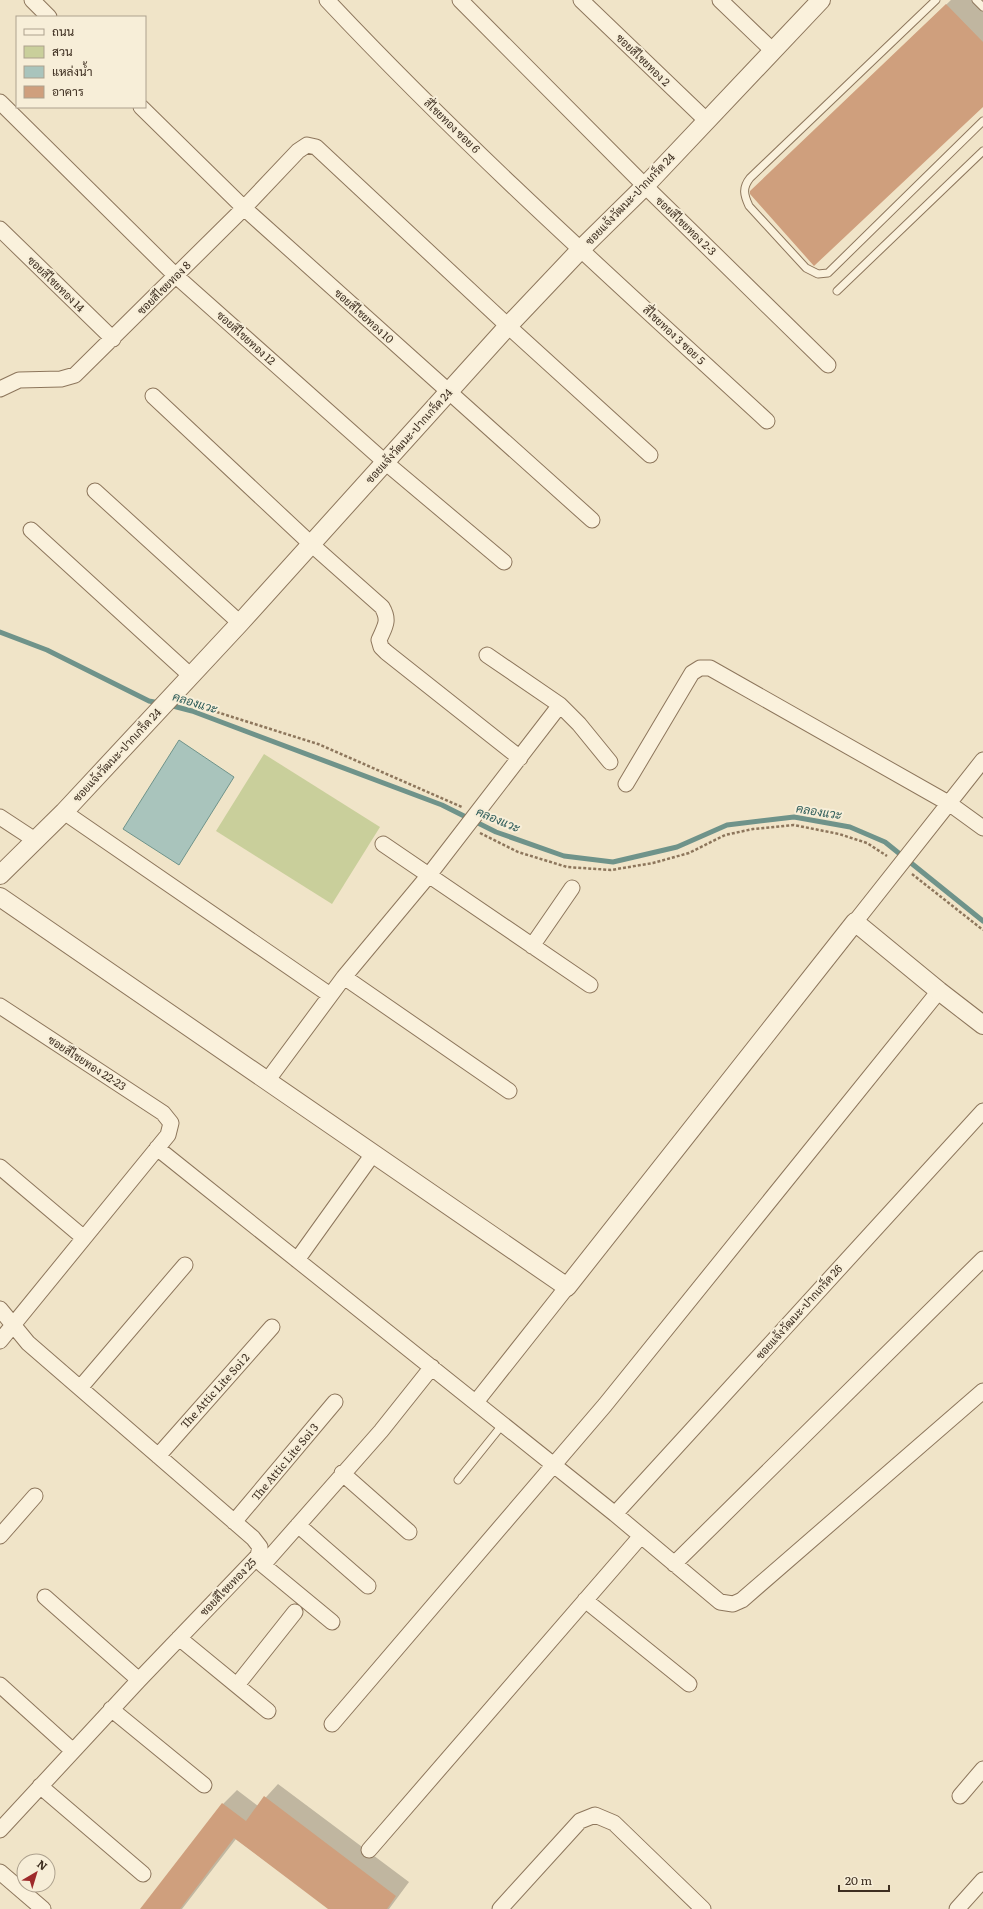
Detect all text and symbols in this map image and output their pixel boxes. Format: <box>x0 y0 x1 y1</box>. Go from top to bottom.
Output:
legend <box>16 16 146 108</box>
text: ถนน <box>52 22 75 40</box>
street label: ซอยสีไชยทอง 2 <box>613 29 675 90</box>
text: สวน <box>52 42 73 60</box>
text: แหล่งน้ำ <box>52 61 92 80</box>
text: อาคาร <box>52 82 84 100</box>
street label: สี่ไชยทอง ซอย 6 <box>421 93 486 156</box>
street label: ซอยแจ้งวัฒนะ-ปากเกร็ด 24 <box>581 149 678 248</box>
street label: ซอยสีไชยทอง 2-3 <box>653 192 721 258</box>
street label: ซอยสีไชยทอง 14 <box>24 252 89 315</box>
street label: ซอยสีไชยทอง 8 <box>133 257 194 318</box>
street label: ซอยสีไชยทอง 10 <box>331 284 398 346</box>
street label: สี่ไชยทอง 3 ซอย 5 <box>640 300 711 368</box>
street label: ซอยสีไชยทอง 12 <box>214 307 280 368</box>
street label: ซอยแจ้งวัฒนะ-ปากเกร็ด 24 <box>361 384 455 486</box>
water label: คลองแวะ <box>171 687 221 718</box>
street label: ซอยแจ้งวัฒนะ-ปากเกร็ด 24 <box>69 704 164 805</box>
water label: คลองแวะ <box>795 799 844 824</box>
water label: คลองแวะ <box>474 802 524 837</box>
street label: ซอยสีไชยทอง 22-23 <box>45 1031 130 1093</box>
street label: ซอยแจ้งวัฒนะ-ปากเกร็ด 26 <box>751 1260 845 1362</box>
street label: The Attic Lite Soi 2 <box>176 1349 253 1431</box>
street label: The Attic Lite Soi 3 <box>247 1419 321 1504</box>
street label: ซอยสีไชยทอง 25 <box>195 1553 259 1619</box>
north arrow <box>16 1853 56 1893</box>
text: N <box>34 1855 51 1873</box>
scale bar <box>839 1867 889 1893</box>
text: 20 m <box>845 1871 872 1889</box>

